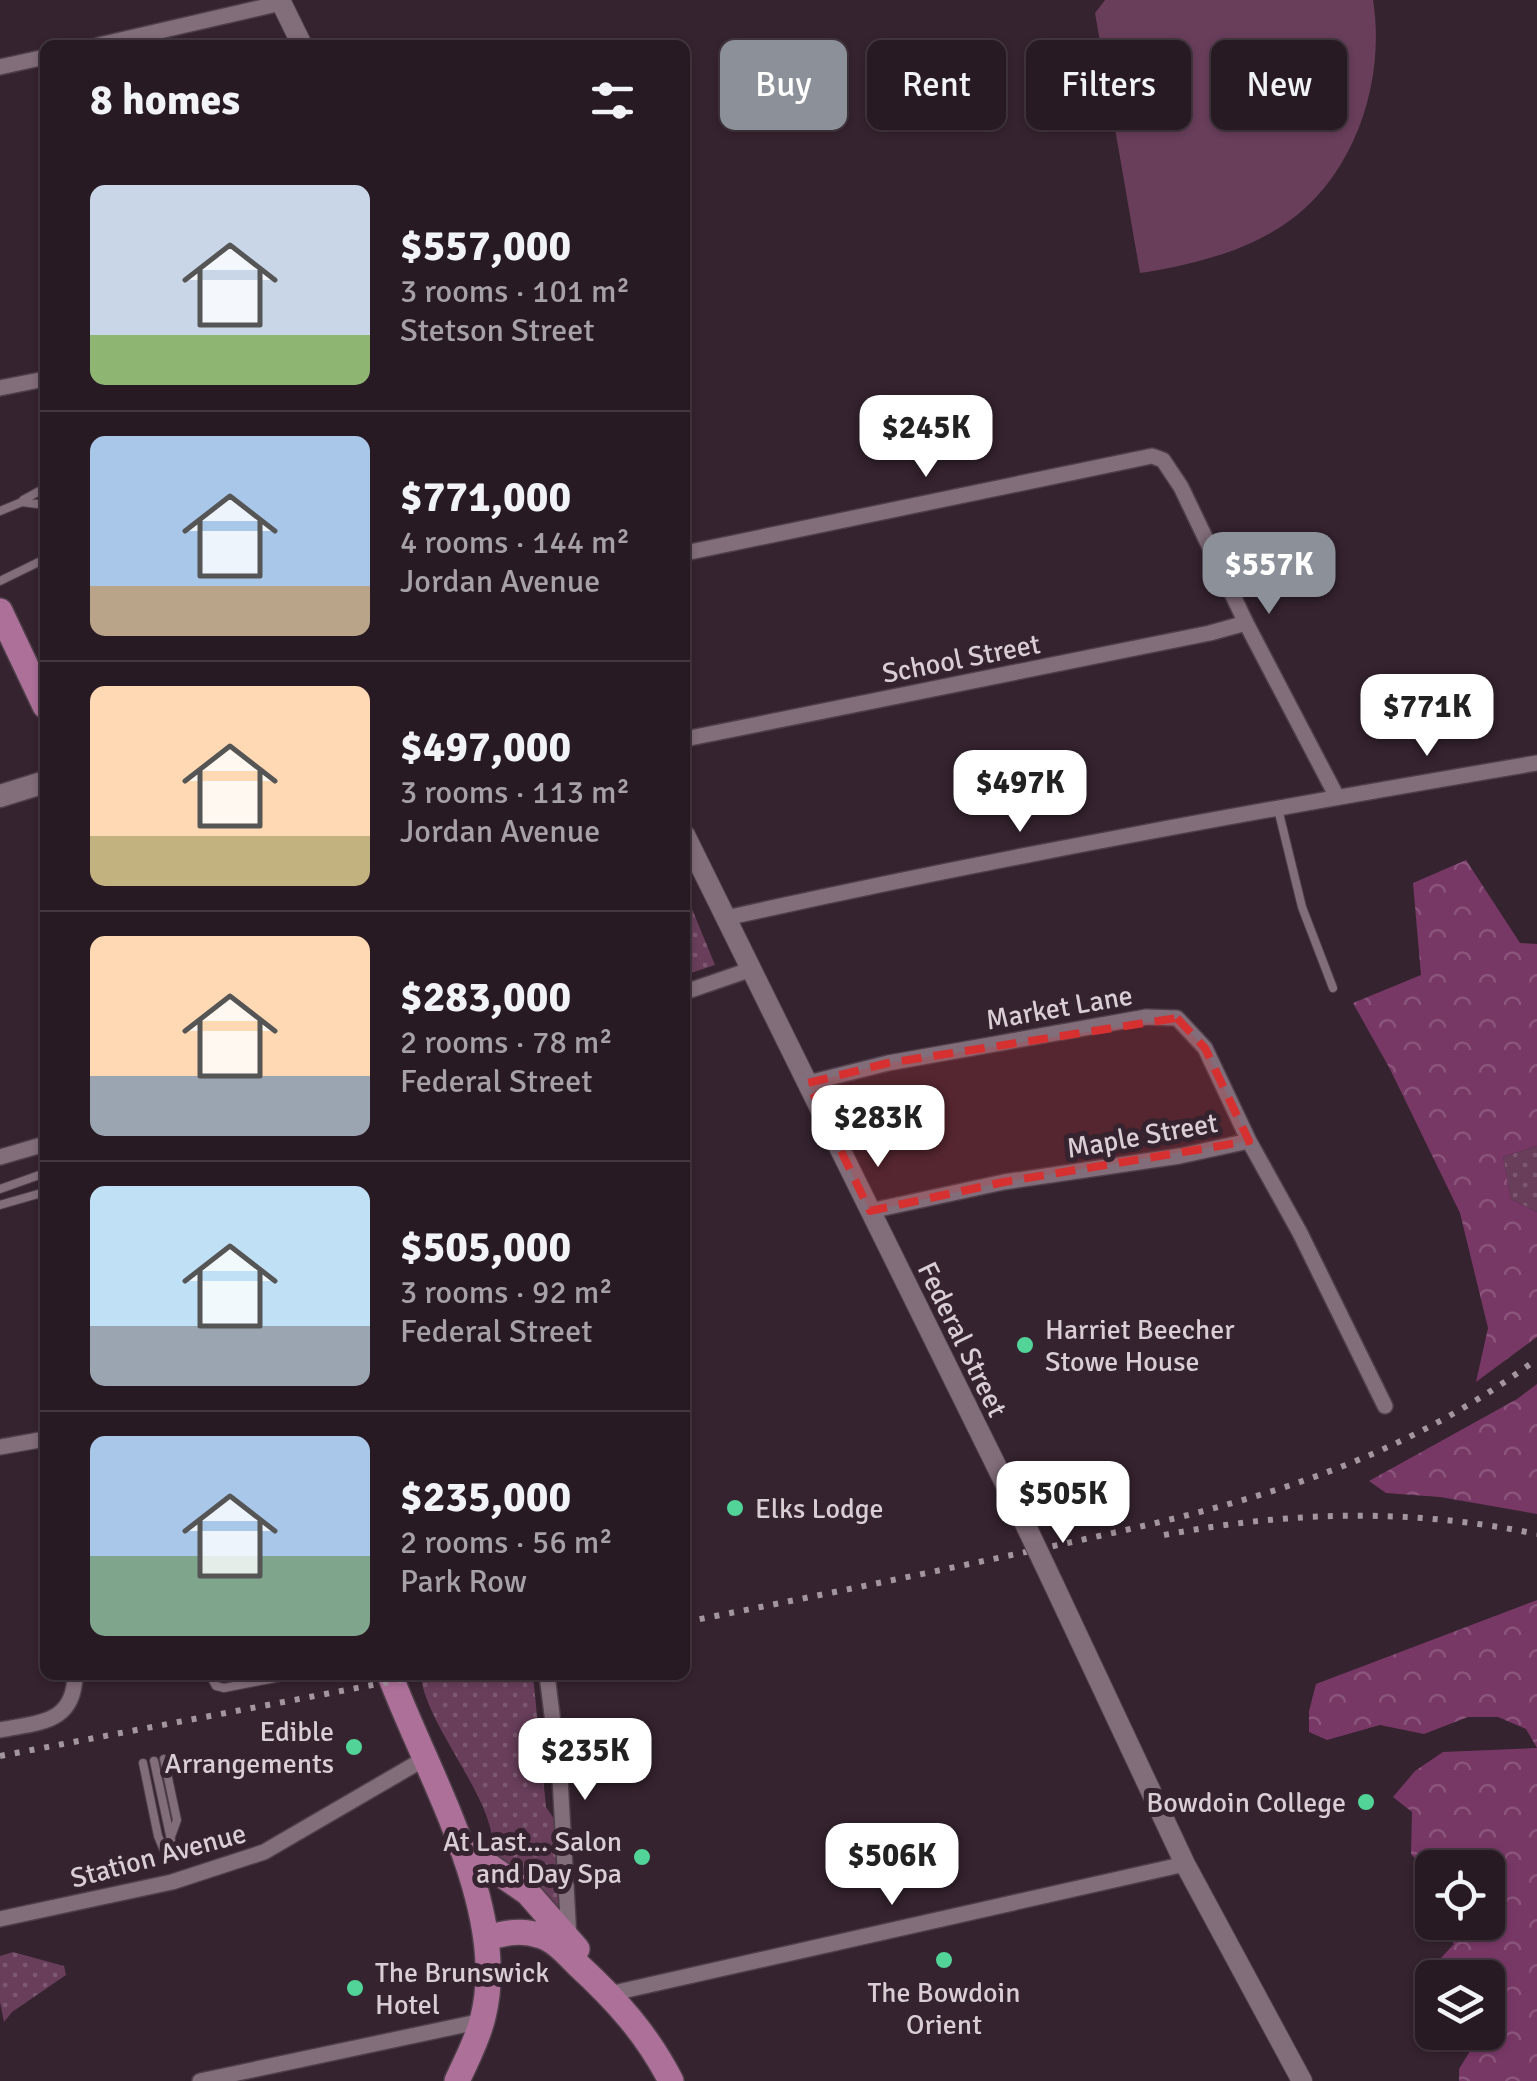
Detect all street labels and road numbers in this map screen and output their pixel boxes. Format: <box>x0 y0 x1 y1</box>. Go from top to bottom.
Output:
street label: School Street <box>879 627 1043 691</box>
street label: Market Lane <box>983 978 1135 1038</box>
street label: Maple Street <box>1064 1106 1221 1166</box>
street label: Federal Street <box>910 1256 1014 1423</box>
street label: Station Avenue <box>67 1816 250 1896</box>

